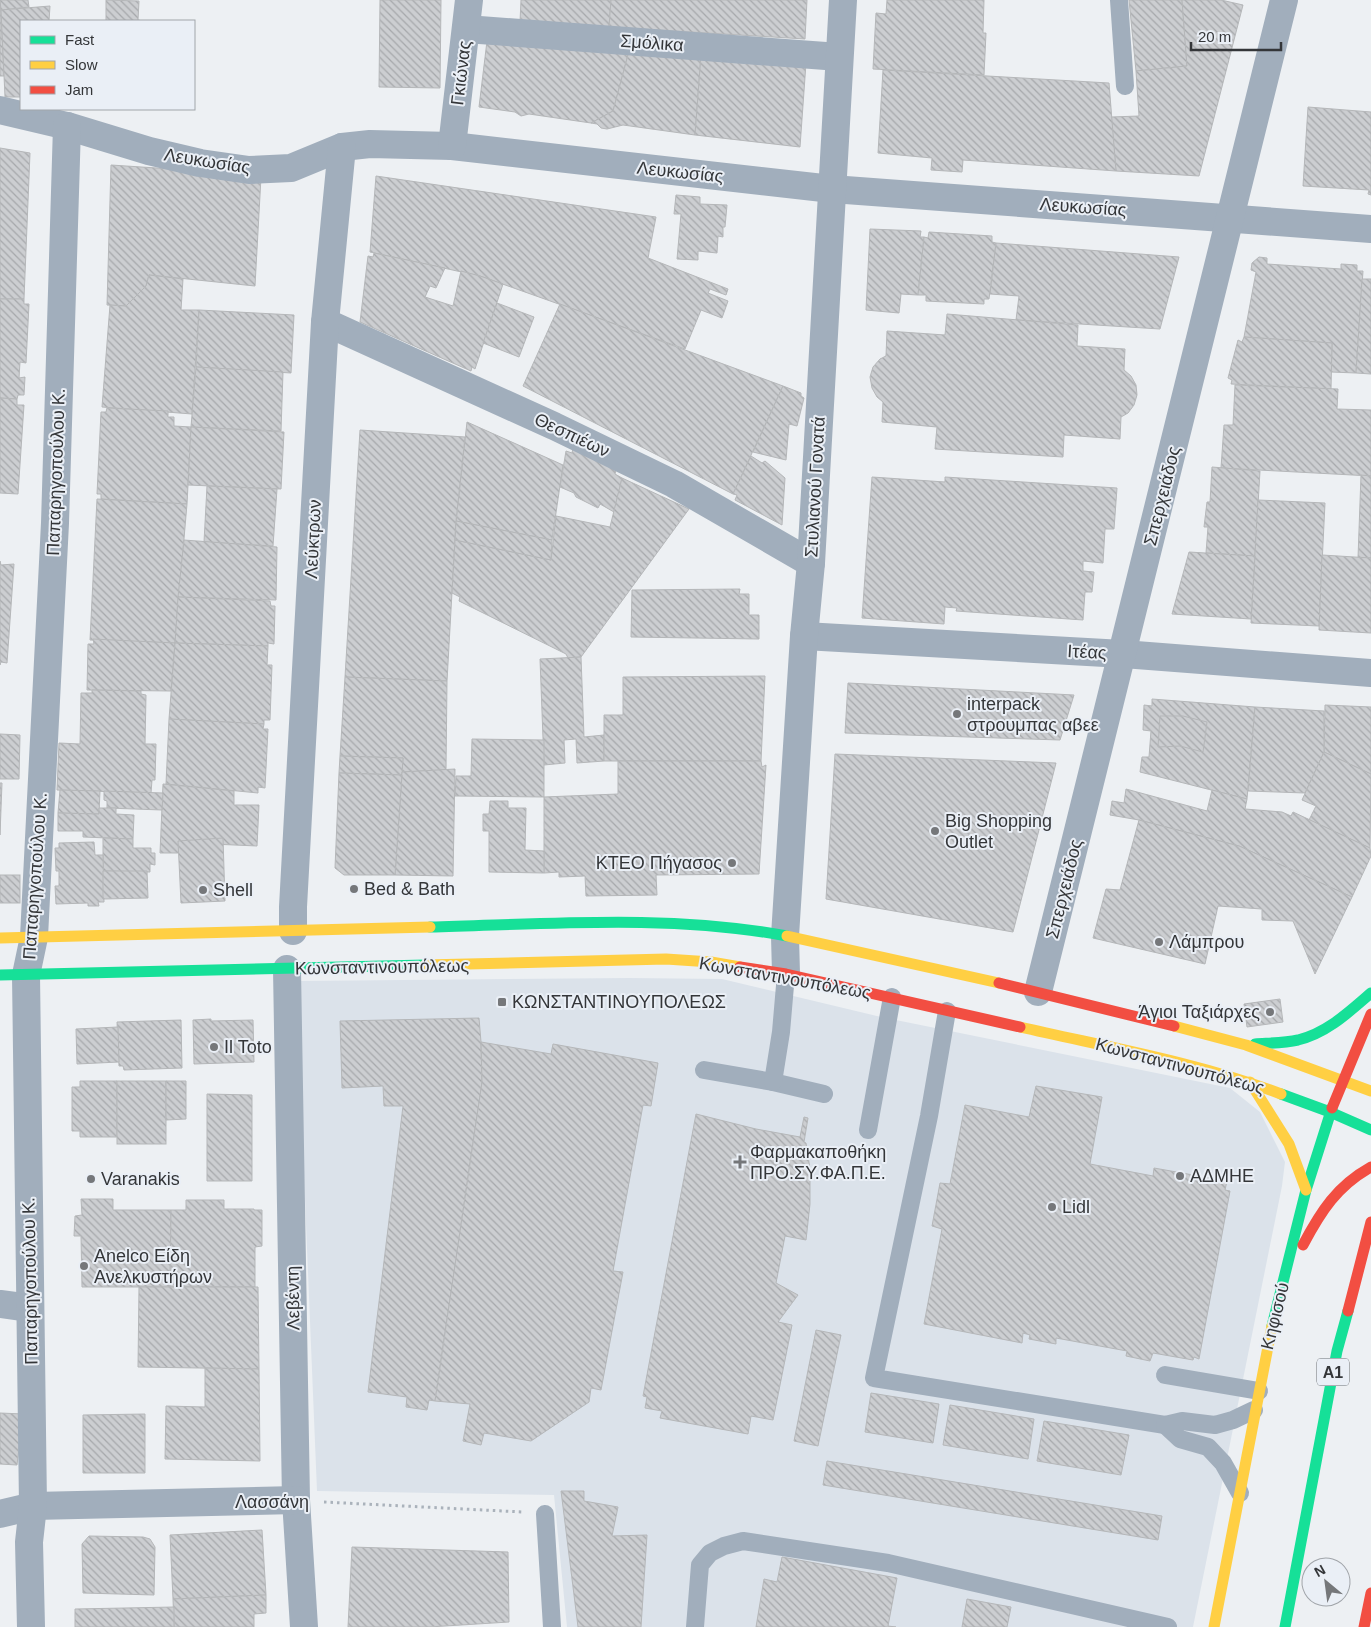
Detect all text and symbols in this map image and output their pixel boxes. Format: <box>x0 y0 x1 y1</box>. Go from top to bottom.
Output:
legend <box>20 20 195 110</box>
scale bar <box>1191 20 1281 52</box>
text: 20 m <box>1198 28 1231 45</box>
text: Fast <box>65 31 95 48</box>
street label: Σμόλικα <box>620 31 684 55</box>
street label: Γκιώνας <box>447 39 475 107</box>
text: Slow <box>65 56 98 73</box>
text: Jam <box>65 81 93 98</box>
street label: Λευκωσίας <box>163 144 252 178</box>
street label: Λευκωσίας <box>636 158 725 187</box>
street label: Λευκωσίας <box>1039 194 1127 220</box>
street label: Παπαρηγοπούλου Κ. <box>43 388 69 556</box>
street label: Θεσπιέων <box>531 409 613 461</box>
street label: Στυλιανού Γονατά <box>801 416 829 558</box>
street label: Σπερχειάδος <box>1140 444 1184 548</box>
street label: Λεύκτρων <box>301 499 325 579</box>
street label: Ιτέας <box>1067 641 1107 663</box>
place label: interpack στρουμπας αβεε <box>967 694 1099 735</box>
marker: interpack στρουμπας αβεε <box>951 708 963 720</box>
street label: Παπαρηγοπούλου Κ. <box>19 792 51 960</box>
place label: Big Shopping Outlet <box>945 811 1052 852</box>
marker: Big Shopping Outlet <box>929 825 941 837</box>
street label: Σπερχειάδος <box>1042 837 1086 941</box>
place label: ΚΤΕΟ Πήγασος <box>596 853 722 873</box>
marker: ΚΤΕΟ Πήγασος <box>726 857 738 869</box>
place label: Bed & Bath <box>364 879 455 899</box>
place label: Shell <box>213 880 253 900</box>
marker: Bed & Bath <box>348 883 360 895</box>
marker: Shell <box>197 884 209 896</box>
place label: Λάμπρου <box>1169 932 1244 952</box>
marker: Λάμπρου <box>1153 936 1165 948</box>
street label: Κωνσταντινουπόλεως <box>698 953 873 1003</box>
street label: Κωνσταντινουπόλεως <box>295 955 469 979</box>
place label: ΚΩΝΣΤΑΝΤΙΝΟΥΠΟΛΕΩΣ <box>512 992 726 1012</box>
marker: ΚΩΝΣΤΑΝΤΙΝΟΥΠΟΛΕΩΣ <box>496 996 508 1008</box>
place label: Άγιοι Ταξιάρχες <box>1138 1002 1260 1022</box>
marker: Άγιοι Ταξιάρχες <box>1264 1006 1276 1018</box>
street label: Κωνσταντινουπόλεως <box>1093 1034 1267 1098</box>
place label: Il Toto <box>224 1037 272 1057</box>
marker: Il Toto <box>208 1041 220 1053</box>
place label: Φαρμακαποθήκη ΠΡΟ.ΣΥ.ΦΑ.Π.Ε. <box>750 1142 886 1183</box>
marker: Φαρμακαποθήκη ΠΡΟ.ΣΥ.ΦΑ.Π.Ε. <box>734 1156 746 1168</box>
place label: ΑΔΜΗΕ <box>1190 1166 1254 1186</box>
place label: Varanakis <box>101 1169 180 1189</box>
marker: ΑΔΜΗΕ <box>1174 1170 1186 1182</box>
marker: Varanakis <box>85 1173 97 1185</box>
street label: Παπαρηγοπούλου Κ. <box>19 1197 41 1365</box>
place label: Lidl <box>1062 1197 1090 1217</box>
marker: Lidl <box>1046 1201 1058 1213</box>
place label: Anelco Είδη Ανελκυστήρων <box>94 1246 212 1287</box>
marker: Anelco Είδη Ανελκυστήρων <box>78 1260 90 1272</box>
street label: Λεβέντη <box>282 1266 304 1330</box>
street label: Κηφισού <box>1257 1280 1293 1352</box>
road number: Α1 <box>1317 1358 1349 1385</box>
street label: Λασσάνη <box>235 1492 309 1512</box>
north arrow <box>1301 1557 1351 1607</box>
text: N <box>1311 1561 1328 1580</box>

